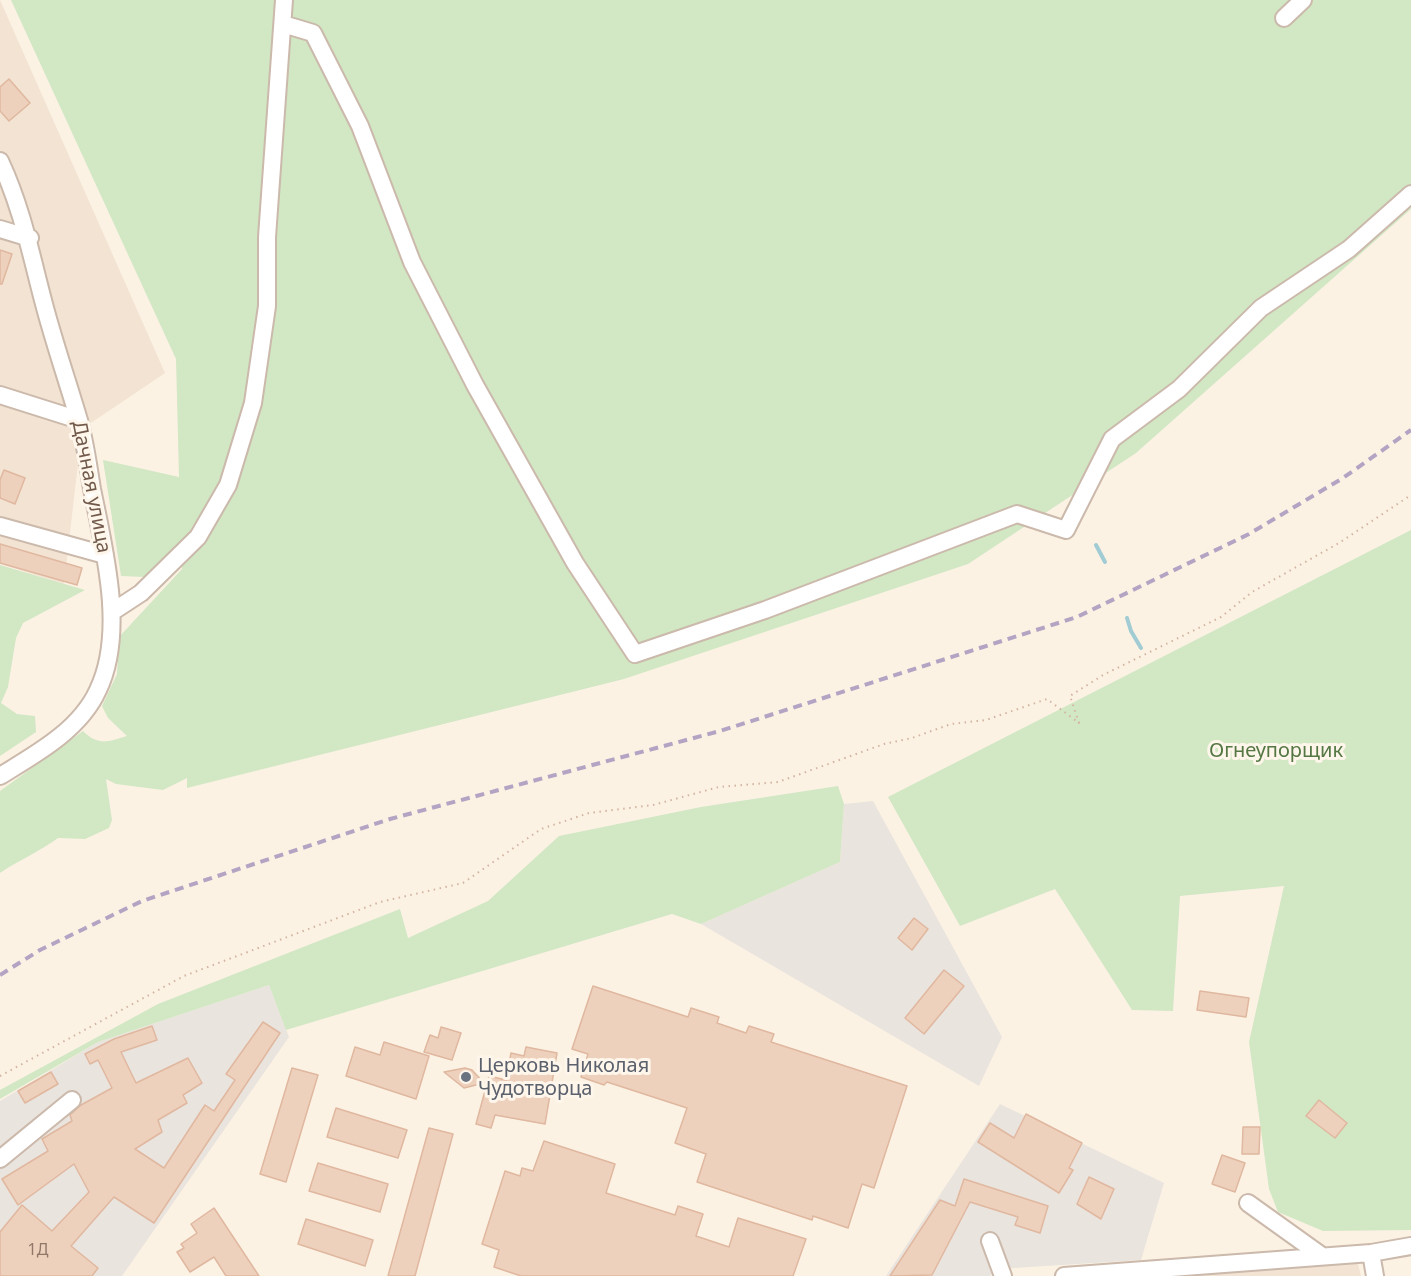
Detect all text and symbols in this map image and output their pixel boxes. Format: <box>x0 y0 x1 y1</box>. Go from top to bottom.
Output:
street label: Дачная улица <box>66 419 116 555</box>
park label: Огнеупорщик <box>1209 739 1343 763</box>
place label: Церковь Николая Чудотворца <box>478 1054 649 1101</box>
marker: Церковь Николая Чудотворца <box>459 1070 473 1084</box>
house number: 1Д <box>28 1240 48 1260</box>

